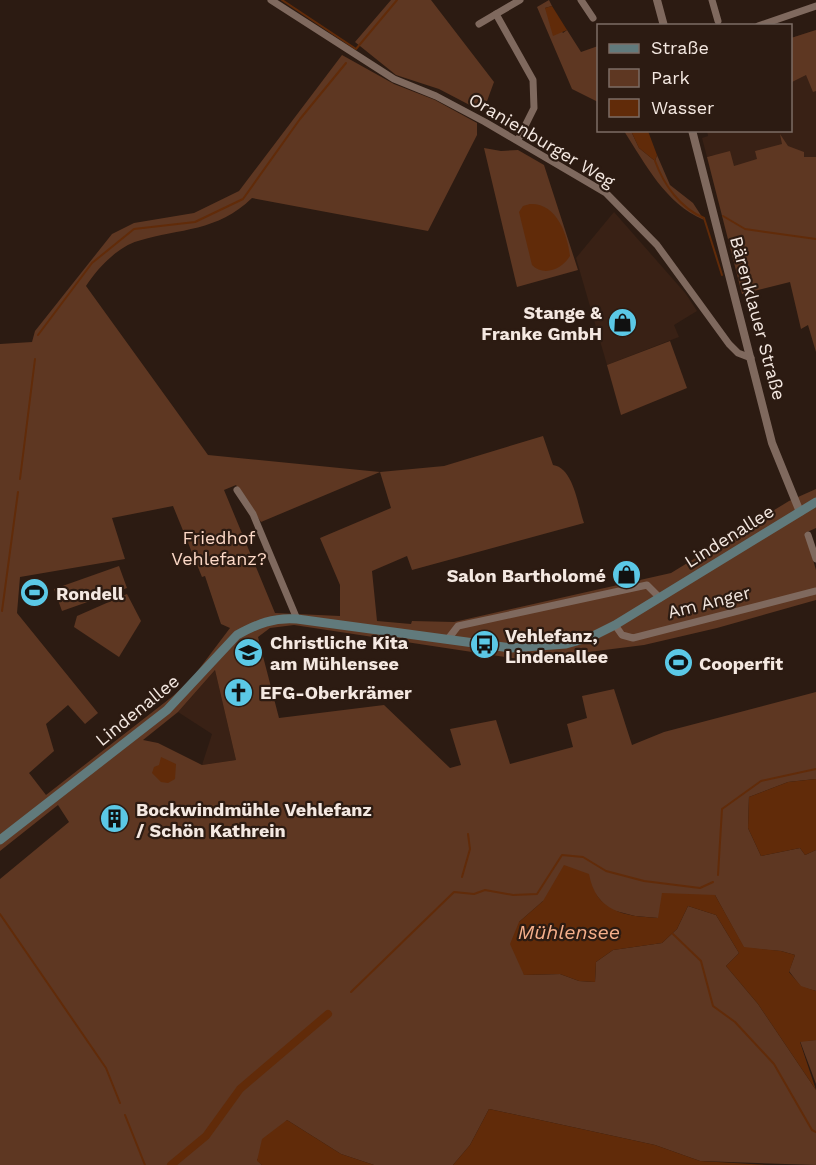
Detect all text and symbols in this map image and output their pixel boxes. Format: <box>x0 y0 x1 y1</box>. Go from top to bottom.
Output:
legend <box>597 24 792 132</box>
text: Straße <box>651 37 709 58</box>
text: Park <box>651 67 690 88</box>
street label: Oranienburger Weg <box>465 88 619 192</box>
text: Wasser <box>651 97 714 118</box>
street label: Bärenklauer Straße <box>726 234 790 402</box>
place label: Stange & Franke GmbH <box>481 302 602 344</box>
shop icon: Stange & Franke GmbH <box>607 306 639 338</box>
street label: Lindenallee <box>680 500 778 572</box>
park label: Friedhof Vehlefanz? <box>171 527 267 569</box>
shop icon: Salon Bartholomé <box>611 559 643 591</box>
place label: Salon Bartholomé <box>447 565 606 586</box>
sports icon: Rondell <box>19 577 51 609</box>
street label: Am Anger <box>665 582 753 622</box>
place label: Rondell <box>56 583 124 604</box>
place label: Vehlefanz, Lindenallee <box>505 625 608 667</box>
bus stop icon: Vehlefanz, Lindenallee <box>468 629 500 661</box>
place label: Christliche Kita am Mühlensee <box>270 632 409 674</box>
school or university icon: Christliche Kita am Mühlensee <box>233 636 265 668</box>
sports icon: Cooperfit <box>662 647 694 679</box>
place label: Cooperfit <box>699 653 783 674</box>
street label: Lindenallee <box>91 670 183 750</box>
church icon: EFG-Oberkrämer <box>223 676 255 708</box>
place label: EFG-Oberkrämer <box>260 682 412 703</box>
place label: Bockwindmühle Vehlefanz / Schön Kathrein <box>136 799 372 841</box>
building icon: Bockwindmühle Vehlefanz / Schön Kathrein <box>99 803 131 835</box>
water label: Mühlensee <box>518 920 620 944</box>

